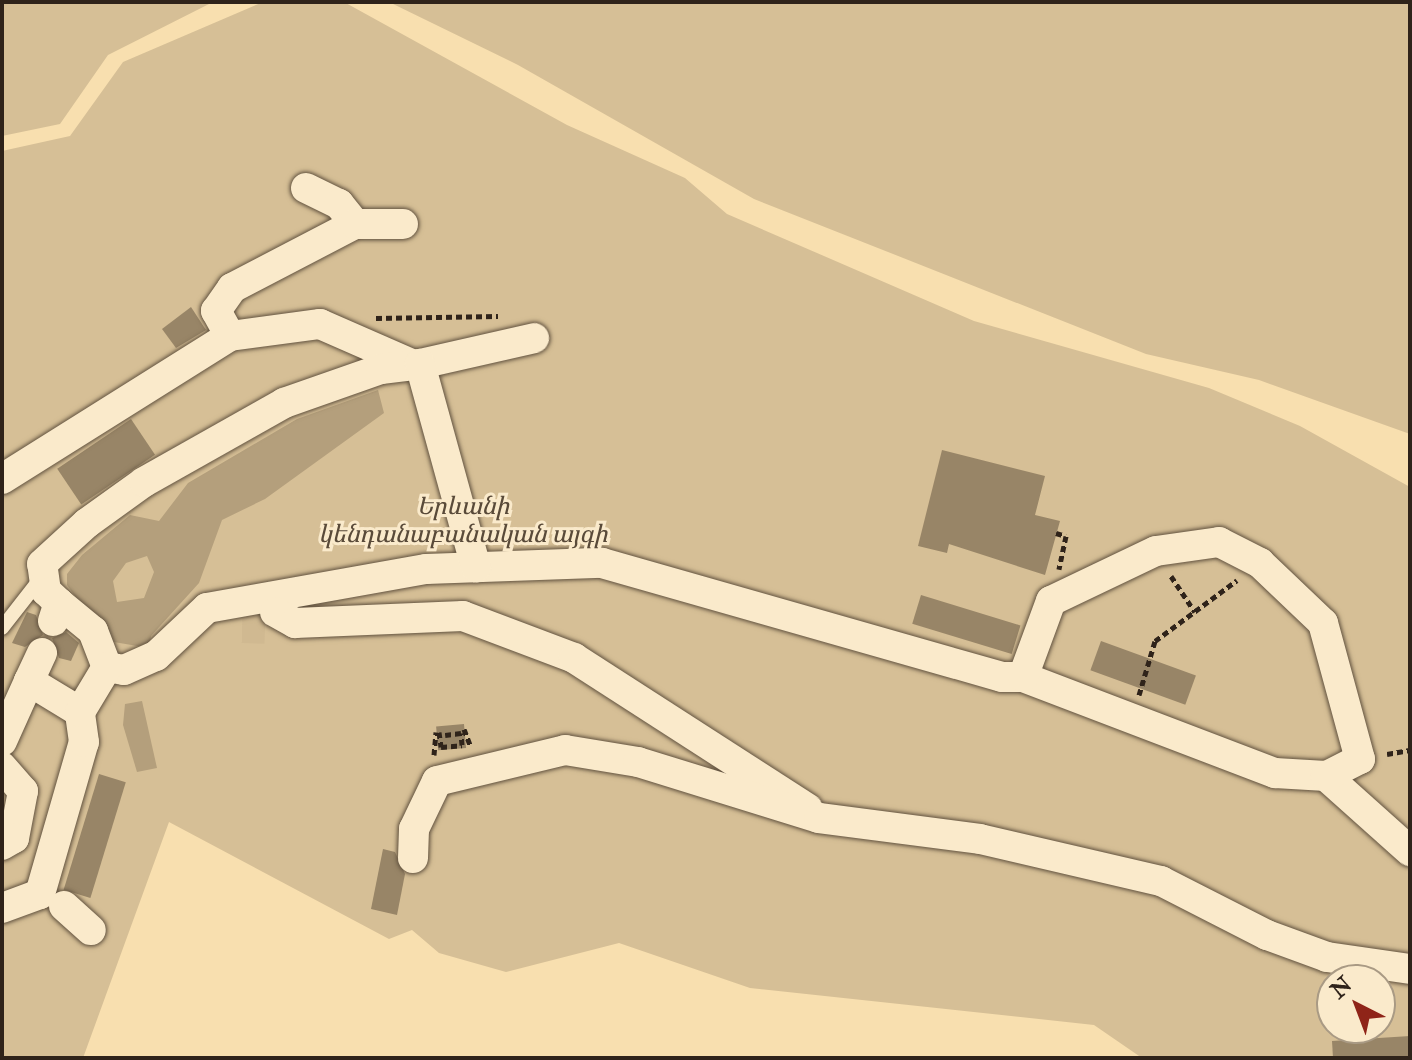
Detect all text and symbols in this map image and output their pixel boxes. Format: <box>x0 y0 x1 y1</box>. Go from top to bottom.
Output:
park label: Երևանի կենդանաբանական այգի <box>319 493 607 549</box>
north arrow <box>1316 964 1396 1044</box>
text: N <box>1325 971 1358 1005</box>

